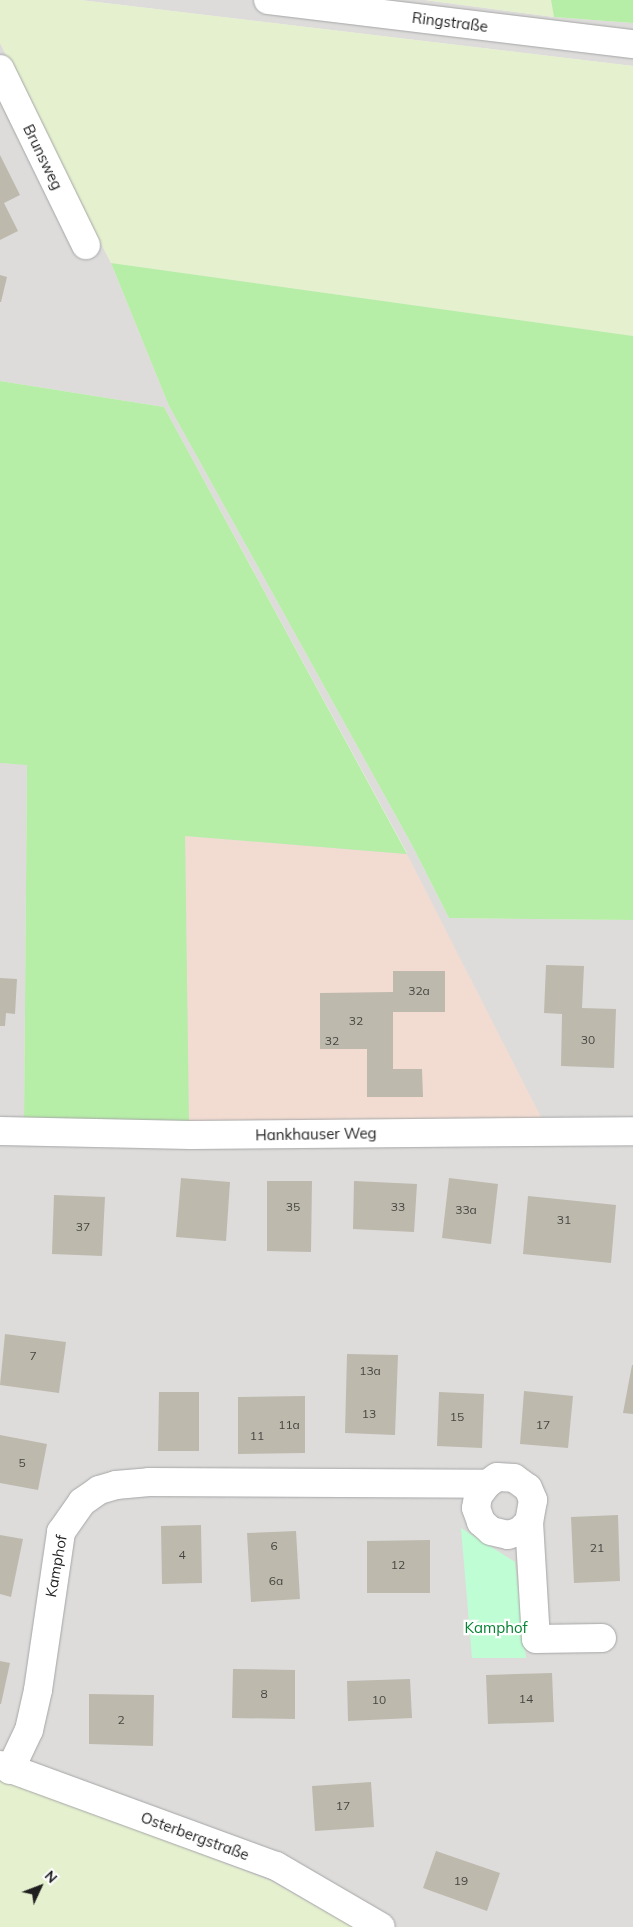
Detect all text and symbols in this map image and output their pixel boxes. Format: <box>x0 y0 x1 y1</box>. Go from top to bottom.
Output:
street label: Ringstraße <box>411 8 489 36</box>
street label: Brunsweg <box>19 121 67 193</box>
house number: 32a <box>408 984 430 998</box>
house number: 32 <box>349 1014 363 1028</box>
house number: 30 <box>581 1033 595 1047</box>
house number: 32 <box>325 1034 339 1048</box>
street label: Hankhauser Weg <box>255 1124 377 1144</box>
house number: 35 <box>286 1200 300 1214</box>
house number: 33 <box>391 1200 405 1214</box>
house number: 33a <box>455 1203 477 1217</box>
house number: 31 <box>557 1213 571 1227</box>
house number: 37 <box>76 1220 90 1234</box>
house number: 7 <box>29 1349 37 1363</box>
house number: 13a <box>359 1364 381 1378</box>
house number: 13 <box>362 1407 376 1421</box>
house number: 15 <box>450 1410 464 1424</box>
house number: 11a <box>278 1418 300 1432</box>
house number: 17 <box>536 1418 550 1432</box>
house number: 11 <box>250 1429 264 1443</box>
house number: 5 <box>18 1456 26 1470</box>
street label: Kamphof <box>42 1533 70 1599</box>
house number: 6 <box>270 1539 278 1553</box>
house number: 21 <box>590 1541 604 1555</box>
house number: 4 <box>178 1548 186 1562</box>
house number: 12 <box>391 1558 405 1572</box>
house number: 6a <box>269 1574 283 1588</box>
park label: Kamphof <box>464 1619 528 1637</box>
house number: 8 <box>260 1687 268 1701</box>
house number: 14 <box>519 1692 533 1706</box>
house number: 10 <box>372 1693 386 1707</box>
house number: 2 <box>117 1713 125 1727</box>
house number: 17 <box>336 1799 350 1813</box>
street label: Osterbergstraße <box>138 1808 252 1864</box>
north arrow <box>15 1862 65 1912</box>
text: N <box>41 1867 61 1887</box>
house number: 19 <box>454 1874 468 1888</box>

